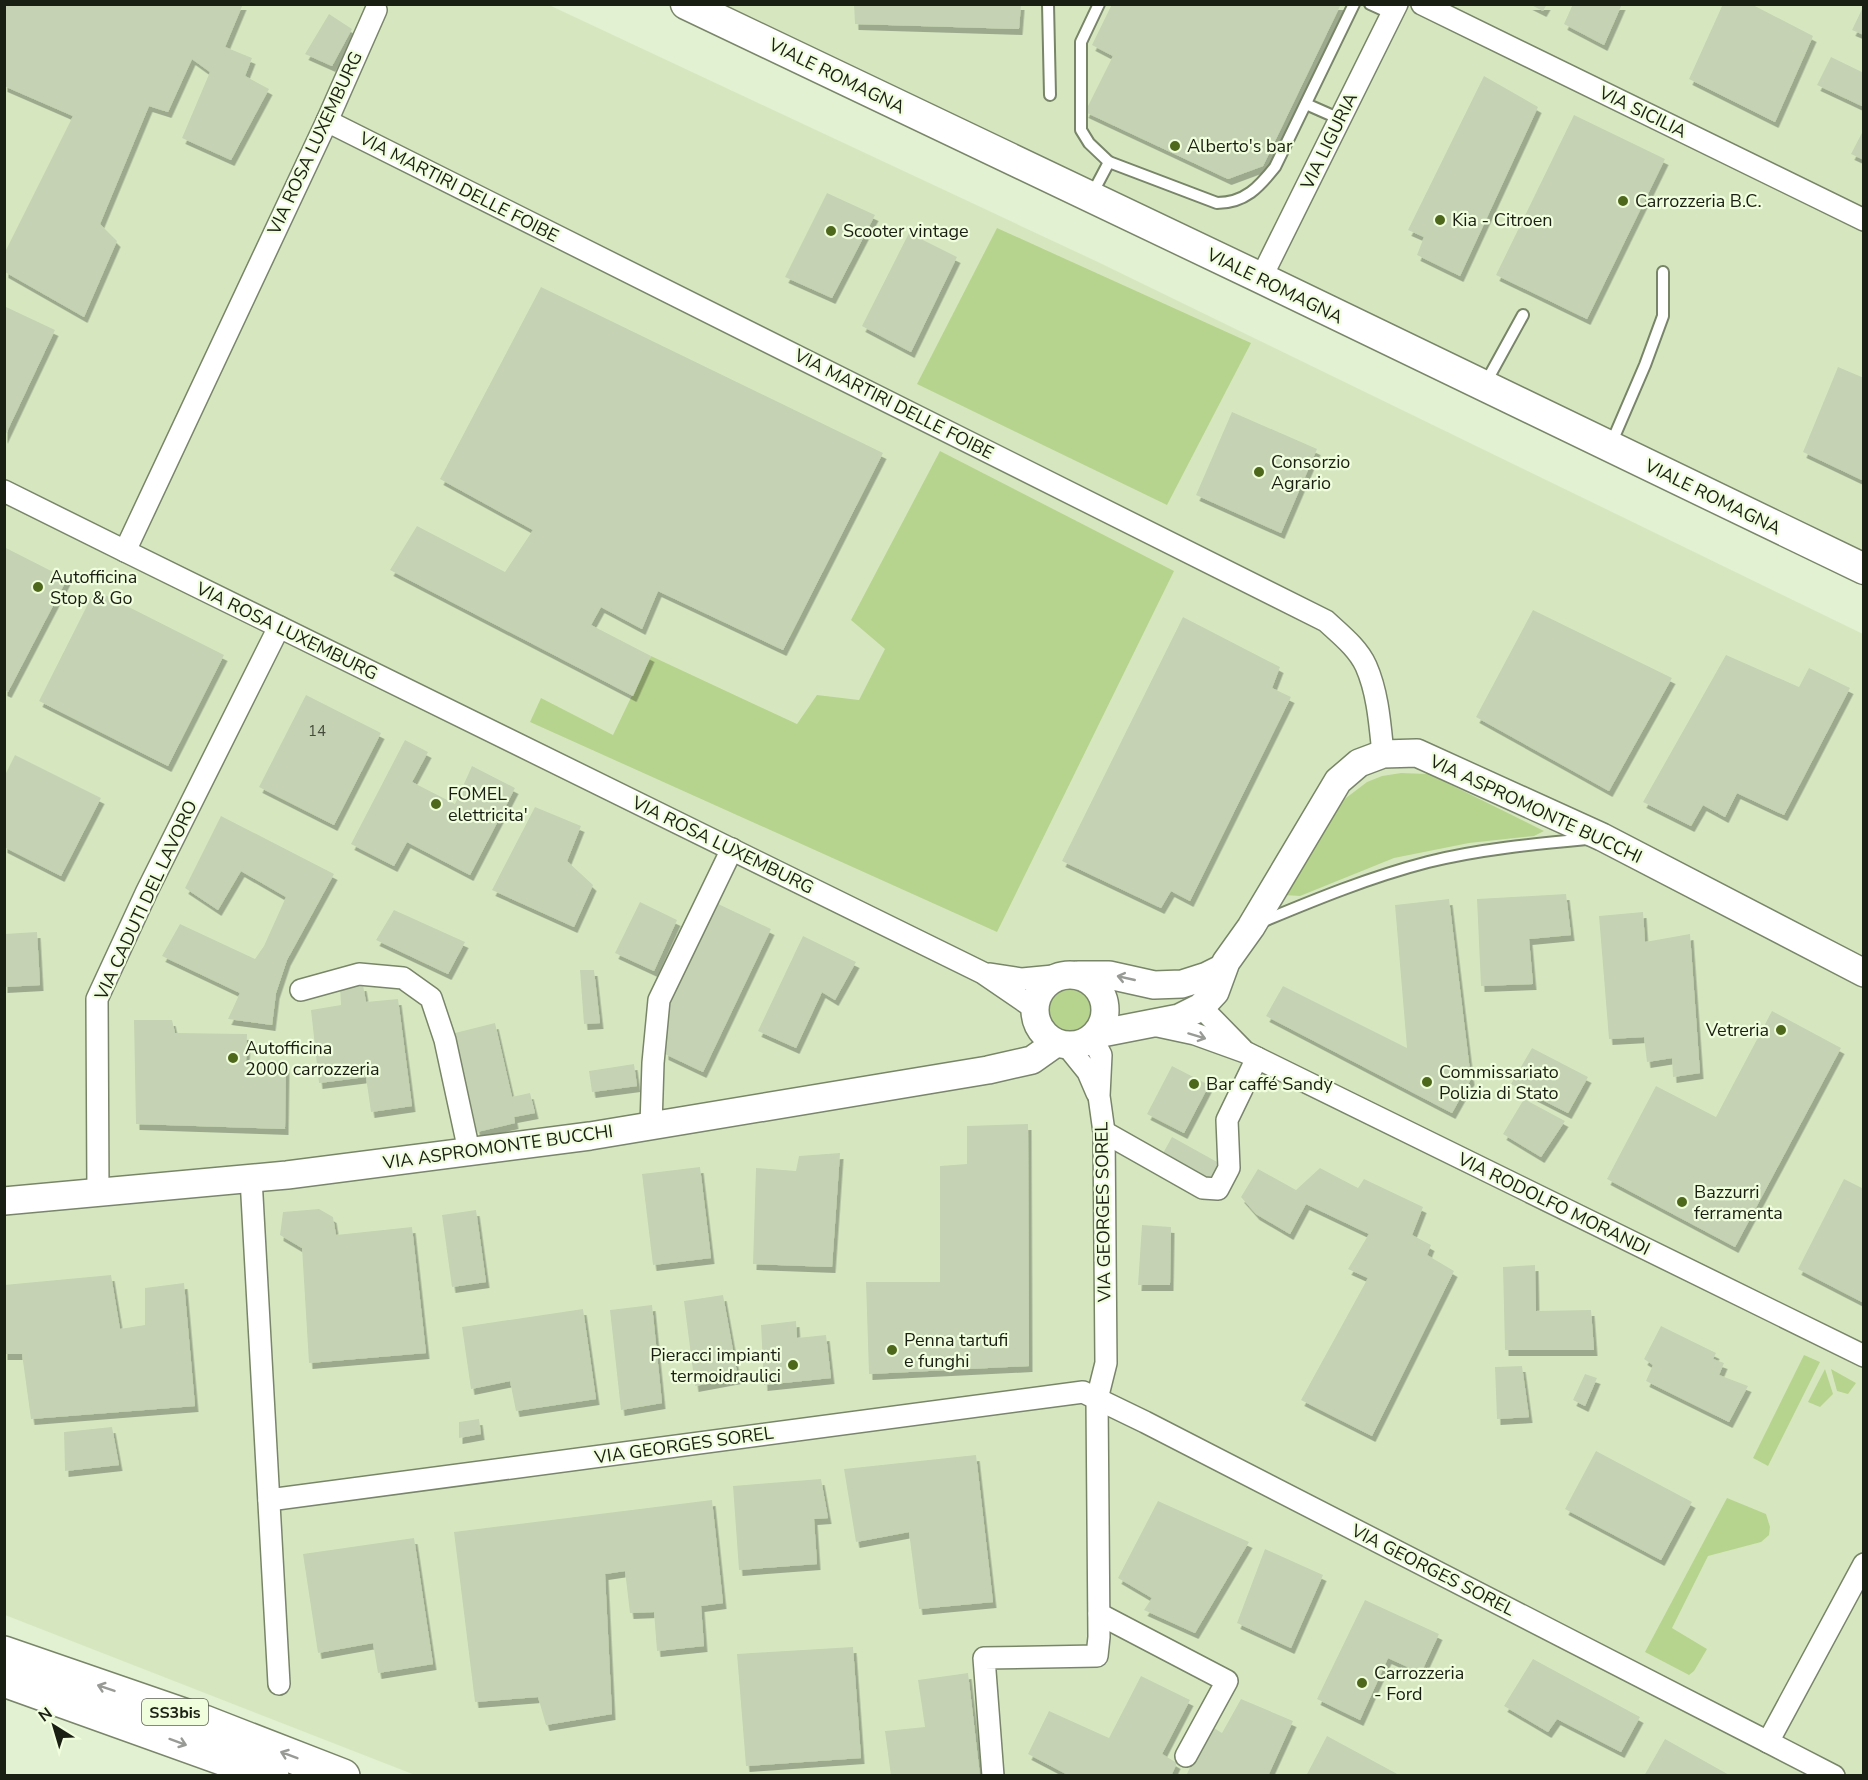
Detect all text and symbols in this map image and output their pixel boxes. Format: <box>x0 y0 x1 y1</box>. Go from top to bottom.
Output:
street label: VIALE ROMAGNA <box>764 32 909 119</box>
street label: VIA ROSA LUXEMBURG <box>262 48 368 239</box>
street label: VIA SICILIA <box>1594 80 1691 144</box>
street label: VIA LIGURIA <box>1295 89 1363 194</box>
street label: VIA MARTIRI DELLE FOIBE <box>354 126 563 248</box>
place label: Alberto's bar <box>1187 134 1293 158</box>
marker: Alberto's bar <box>1168 139 1182 153</box>
place label: Carrozzeria B.C. <box>1635 189 1762 213</box>
marker: Carrozzeria B.C. <box>1616 194 1630 208</box>
place label: Kia - Citroen <box>1452 208 1553 232</box>
marker: Kia - Citroen <box>1433 213 1447 227</box>
place label: Scooter vintage <box>843 219 969 243</box>
marker: Scooter vintage <box>824 224 838 238</box>
street label: VIALE ROMAGNA <box>1202 242 1347 329</box>
street label: VIA MARTIRI DELLE FOIBE <box>789 343 998 465</box>
place label: Consorzio Agrario <box>1271 450 1350 495</box>
street label: VIALE ROMAGNA <box>1640 453 1785 540</box>
marker: Consorzio Agrario <box>1252 465 1266 479</box>
place label: Autofficina Stop & Go <box>50 565 137 610</box>
street label: VIA ROSA LUXEMBURG <box>191 576 382 685</box>
marker: Autofficina Stop & Go <box>31 580 45 594</box>
house number: 14 <box>308 721 326 741</box>
street label: VIA ASPROMONTE BUCCHI <box>1425 749 1646 869</box>
place label: FOMEL elettricita' <box>448 782 528 827</box>
street label: VIA ROSA LUXEMBURG <box>627 790 818 899</box>
street label: VIA CADUTI DEL LAVORO <box>89 796 203 1005</box>
marker: FOMEL elettricita' <box>429 797 443 811</box>
one-way arrow <box>1117 972 1136 984</box>
place label: Vetreria <box>1705 1018 1769 1042</box>
marker: Vetreria <box>1774 1023 1788 1037</box>
one-way arrow <box>1187 1031 1206 1042</box>
place label: Autofficina 2000 carrozzeria <box>245 1036 380 1081</box>
marker: Autofficina 2000 carrozzeria <box>226 1051 240 1065</box>
place label: Commissariato Polizia di Stato <box>1439 1060 1559 1105</box>
place label: Bar caffé Sandy <box>1206 1072 1334 1096</box>
marker: Commissariato Polizia di Stato <box>1420 1075 1434 1089</box>
marker: Bar caffé Sandy <box>1187 1077 1201 1091</box>
street label: VIA ASPROMONTE BUCCHI <box>381 1119 614 1175</box>
street label: VIA GEORGES SOREL <box>1089 1121 1117 1303</box>
street label: VIA RODOLFO MORANDI <box>1453 1147 1654 1261</box>
place label: Bazzurri ferramenta <box>1694 1180 1783 1225</box>
marker: Bazzurri ferramenta <box>1675 1195 1689 1209</box>
place label: Penna tartufi e funghi <box>904 1328 1008 1373</box>
place label: Pieracci impianti termoidraulici <box>650 1343 781 1388</box>
marker: Penna tartufi e funghi <box>885 1343 899 1357</box>
marker: Pieracci impianti termoidraulici <box>786 1358 800 1372</box>
street label: VIA GEORGES SOREL <box>592 1421 775 1470</box>
street label: VIA GEORGES SOREL <box>1346 1518 1519 1622</box>
place label: Carrozzeria - Ford <box>1374 1661 1464 1706</box>
marker: Carrozzeria - Ford <box>1355 1676 1369 1690</box>
one-way arrow <box>97 1681 115 1692</box>
north arrow <box>24 1696 84 1756</box>
road number: SS3bis <box>142 1699 208 1725</box>
text: N <box>34 1702 57 1727</box>
one-way arrow <box>168 1737 187 1748</box>
one-way arrow <box>280 1748 299 1759</box>

